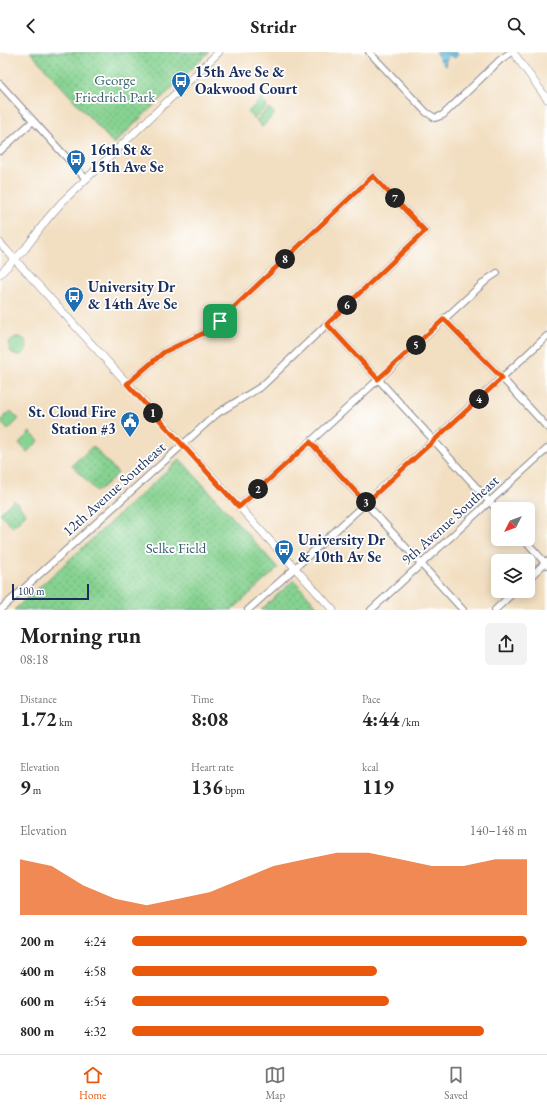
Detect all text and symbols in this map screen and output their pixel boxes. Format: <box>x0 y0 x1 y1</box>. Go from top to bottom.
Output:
icon: back <box>20 15 42 37</box>
text: Stridr <box>251 15 296 38</box>
icon: search <box>505 15 527 37</box>
place label: 15th Ave Se & Oakwood Court <box>195 62 298 98</box>
park label: George Friedrich Park <box>75 70 156 106</box>
bus stop icon: 15th Ave Se & Oakwood Court <box>170 70 192 98</box>
place label: 16th St & 15th Ave Se <box>90 140 164 176</box>
bus stop icon: 16th St & 15th Ave Se <box>65 148 87 176</box>
pin: 7 <box>385 188 405 208</box>
text: 7 <box>392 191 398 205</box>
pin: 8 <box>275 249 295 269</box>
text: 8 <box>282 252 288 266</box>
place label: University Dr & 14th Ave Se <box>88 277 177 313</box>
bus stop icon: University Dr & 14th Ave Se <box>63 285 85 313</box>
pin: 6 <box>337 295 357 315</box>
text: 6 <box>344 298 350 312</box>
pin <box>203 304 237 338</box>
icon: arrive <box>209 310 231 332</box>
pin: 5 <box>406 335 426 355</box>
text: 5 <box>413 338 419 352</box>
pin: 4 <box>469 389 489 409</box>
text: 4 <box>476 392 482 406</box>
place label: St. Cloud Fire Station #3 <box>28 402 116 438</box>
pin: 1 <box>143 403 163 423</box>
text: 1 <box>150 406 156 420</box>
public building icon: St. Cloud Fire Station #3 <box>119 410 141 438</box>
street label: 12th Avenue Southeast <box>58 437 169 540</box>
street label: 9th Avenue Southeast <box>397 471 503 568</box>
pin: 2 <box>248 479 268 499</box>
text: 2 <box>255 482 261 496</box>
pin: 3 <box>356 492 376 512</box>
text: 3 <box>363 495 369 509</box>
north arrow <box>491 502 535 546</box>
map controls <box>491 502 535 598</box>
place label: University Dr & 10th Av Se <box>298 530 386 566</box>
park label: Selke Field <box>146 538 207 557</box>
bus stop icon: University Dr & 10th Av Se <box>273 538 295 566</box>
button: layers <box>491 554 535 598</box>
scale bar <box>12 582 89 601</box>
text: 100 m <box>18 584 45 598</box>
text: Morning run <box>20 621 141 650</box>
button: share <box>485 623 527 665</box>
text: 08:18 <box>20 651 48 668</box>
text: Distance <box>20 692 57 706</box>
text: Time <box>191 692 214 706</box>
text: Pace <box>362 692 380 706</box>
text: 1.72 <box>20 706 57 732</box>
text: 8:08 <box>191 706 228 732</box>
text: 4:44 <box>362 706 399 732</box>
text: km <box>57 715 73 729</box>
text: /km <box>399 715 420 729</box>
text: Elevation <box>20 760 60 774</box>
text: Heart rate <box>191 760 234 774</box>
text: kcal <box>362 760 379 774</box>
text: 9 <box>20 774 31 800</box>
text: 136 <box>191 774 223 800</box>
text: 119 <box>362 774 394 800</box>
text: m <box>31 783 41 797</box>
text: bpm <box>223 783 245 797</box>
text: Elevation <box>20 822 67 839</box>
text: 140–148 m <box>470 822 527 839</box>
text: 200 m <box>20 933 54 950</box>
text: 4:24 <box>84 933 106 950</box>
text: 400 m <box>20 963 54 980</box>
text: 4:58 <box>84 963 106 980</box>
text: 600 m <box>20 993 54 1010</box>
text: 4:54 <box>84 993 106 1010</box>
text: 800 m <box>20 1023 54 1040</box>
text: 4:32 <box>84 1023 106 1040</box>
tab: Home <box>79 1064 106 1102</box>
tab: Map <box>264 1064 286 1102</box>
tab: Saved <box>444 1064 468 1102</box>

